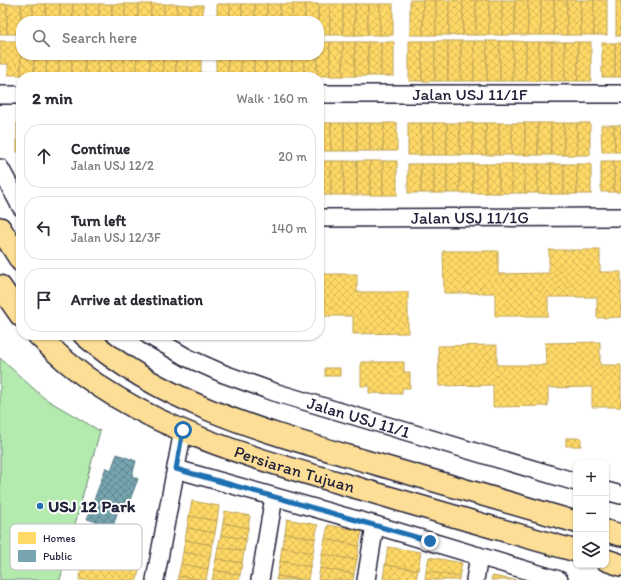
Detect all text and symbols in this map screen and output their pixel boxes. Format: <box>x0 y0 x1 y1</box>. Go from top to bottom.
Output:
search box <box>16 16 324 60</box>
icon: search <box>30 27 52 49</box>
text: Search here <box>62 29 137 47</box>
street label: Jalan USJ 11/1F <box>413 84 528 104</box>
text: 2 min <box>32 88 72 108</box>
text: Walk · 160 m <box>237 91 308 106</box>
text: Continue <box>71 140 130 158</box>
icon: ahead <box>33 145 55 167</box>
text: 20 m <box>278 149 307 164</box>
text: Jalan USJ 12/2 <box>71 158 154 173</box>
street label: Jalan USJ 11/1G <box>411 207 529 228</box>
text: Turn left <box>71 212 126 230</box>
icon: left <box>33 217 55 239</box>
text: 140 m <box>271 221 307 236</box>
text: Jalan USJ 12/3F <box>71 230 161 245</box>
icon: arrive <box>33 289 55 311</box>
text: Arrive at destination <box>71 291 203 309</box>
street label: Jalan USJ 11/1 <box>305 392 413 442</box>
route start <box>174 421 192 439</box>
street label: Persiaran Tujuan <box>232 441 357 497</box>
map controls <box>573 460 609 568</box>
button: + <box>573 460 609 496</box>
place label: USJ 12 Park <box>48 496 136 516</box>
button: − <box>573 496 609 532</box>
marker: USJ 12 Park <box>35 501 45 511</box>
legend <box>10 524 142 570</box>
text: Homes <box>43 532 76 545</box>
route end <box>421 532 439 550</box>
button: layers <box>573 532 609 568</box>
text: Public <box>43 550 72 563</box>

